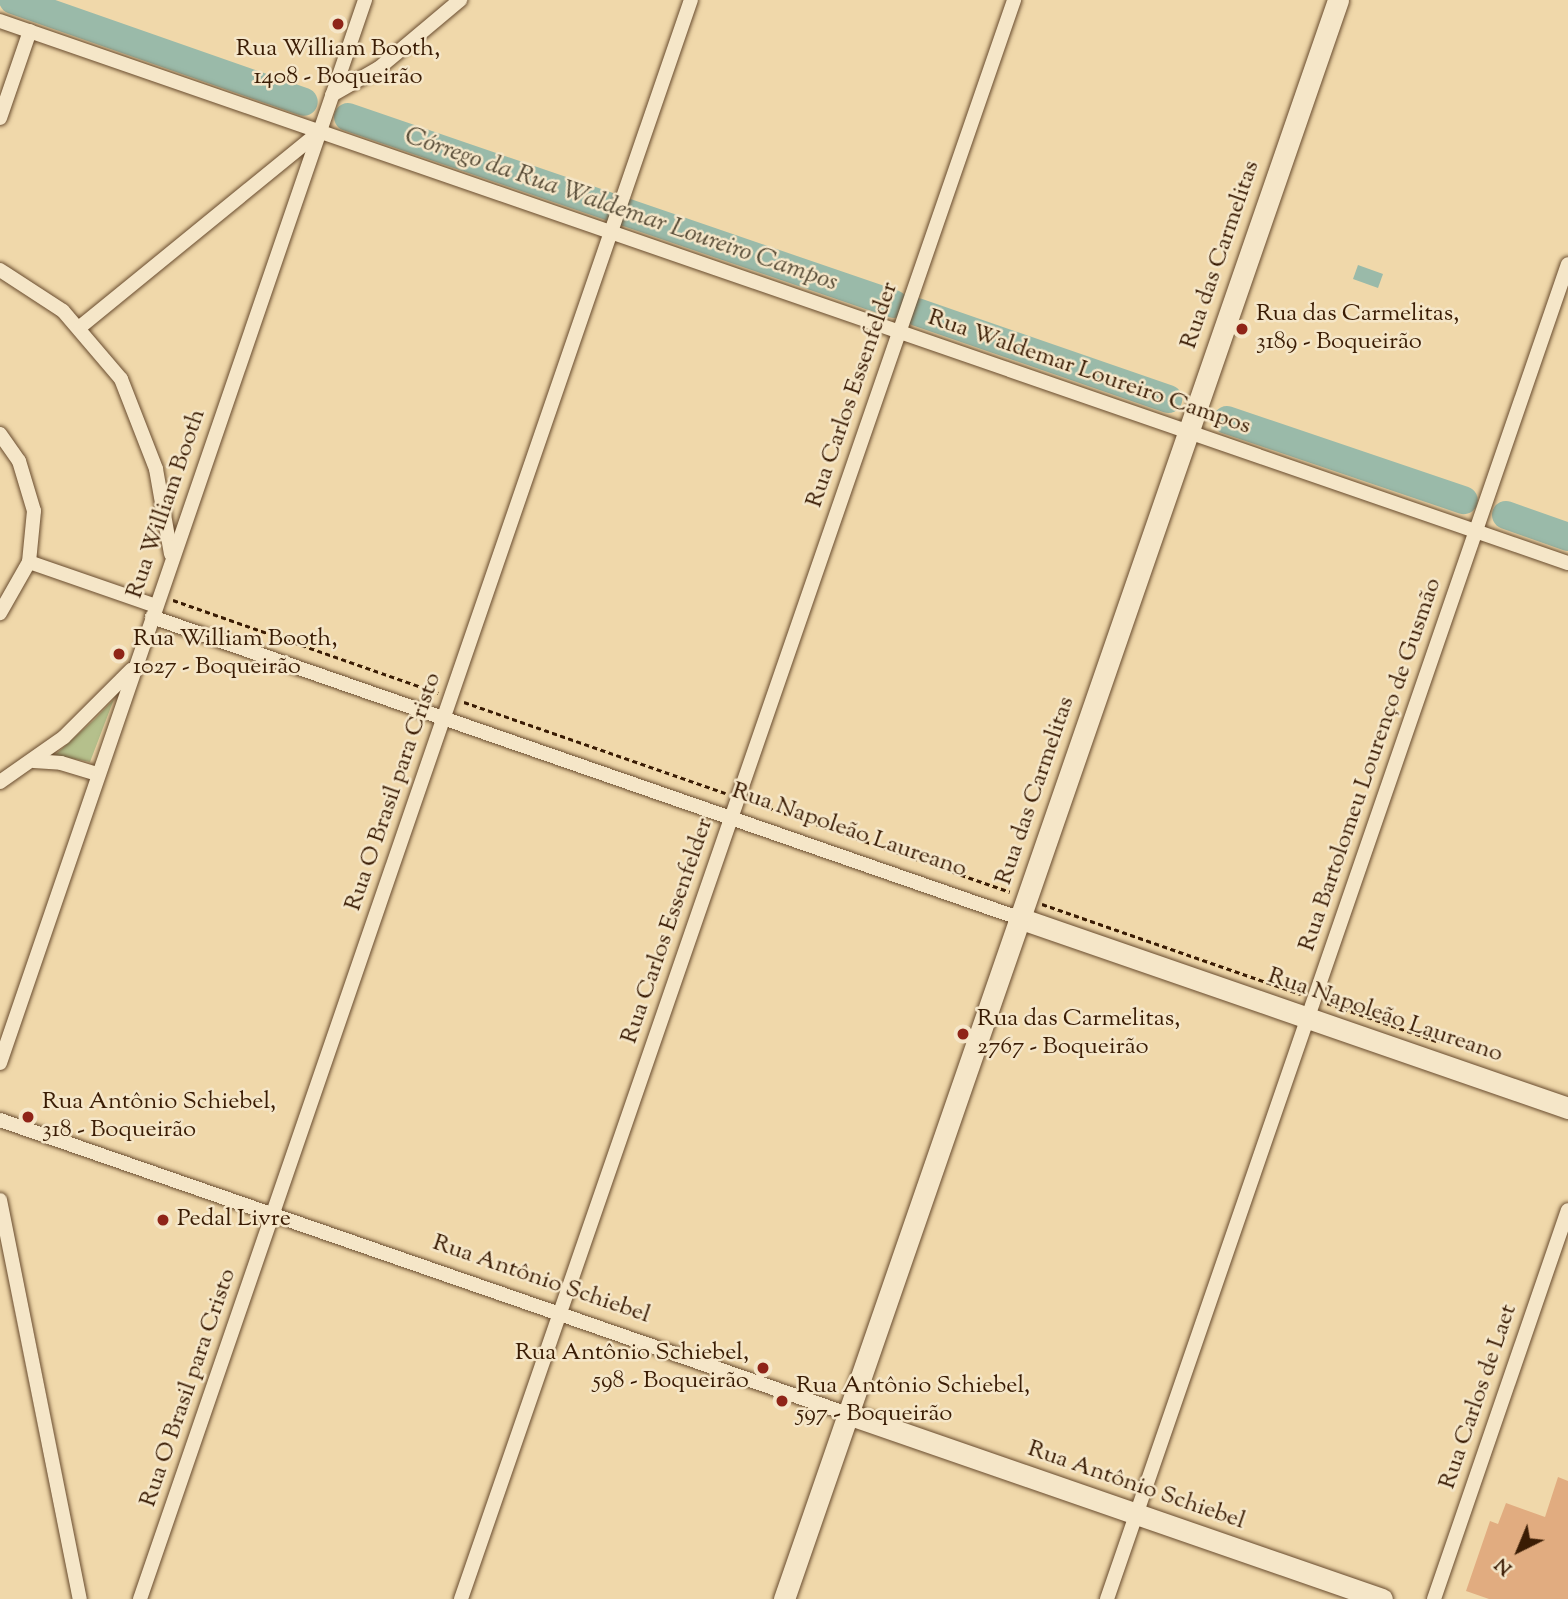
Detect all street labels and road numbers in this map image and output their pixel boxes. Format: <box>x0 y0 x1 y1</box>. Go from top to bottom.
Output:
street label: Rua das Carmelitas <box>1175 157 1267 353</box>
street label: Rua Carlos Essenfelder <box>801 278 905 512</box>
street label: Rua Waldemar Loureiro Campos <box>924 304 1254 442</box>
street label: Rua William Booth <box>121 406 213 602</box>
street label: Rua Bartolomeu Lourenço de Gusmão <box>1293 575 1449 955</box>
street label: Rua O Brasil para Cristo <box>340 669 448 915</box>
street label: Rua das Carmelitas <box>990 693 1082 889</box>
street label: Rua Napoleão Laureano <box>728 777 970 885</box>
street label: Rua Carlos Essenfelder <box>616 814 720 1048</box>
street label: Rua Napoleão Laureano <box>1264 962 1506 1070</box>
street label: Rua Antônio Schiebel <box>428 1229 654 1331</box>
street label: Rua O Brasil para Cristo <box>135 1265 243 1511</box>
street label: Rua Carlos de Laet <box>1434 1301 1524 1493</box>
street label: Rua Antônio Schiebel <box>1023 1435 1249 1537</box>

